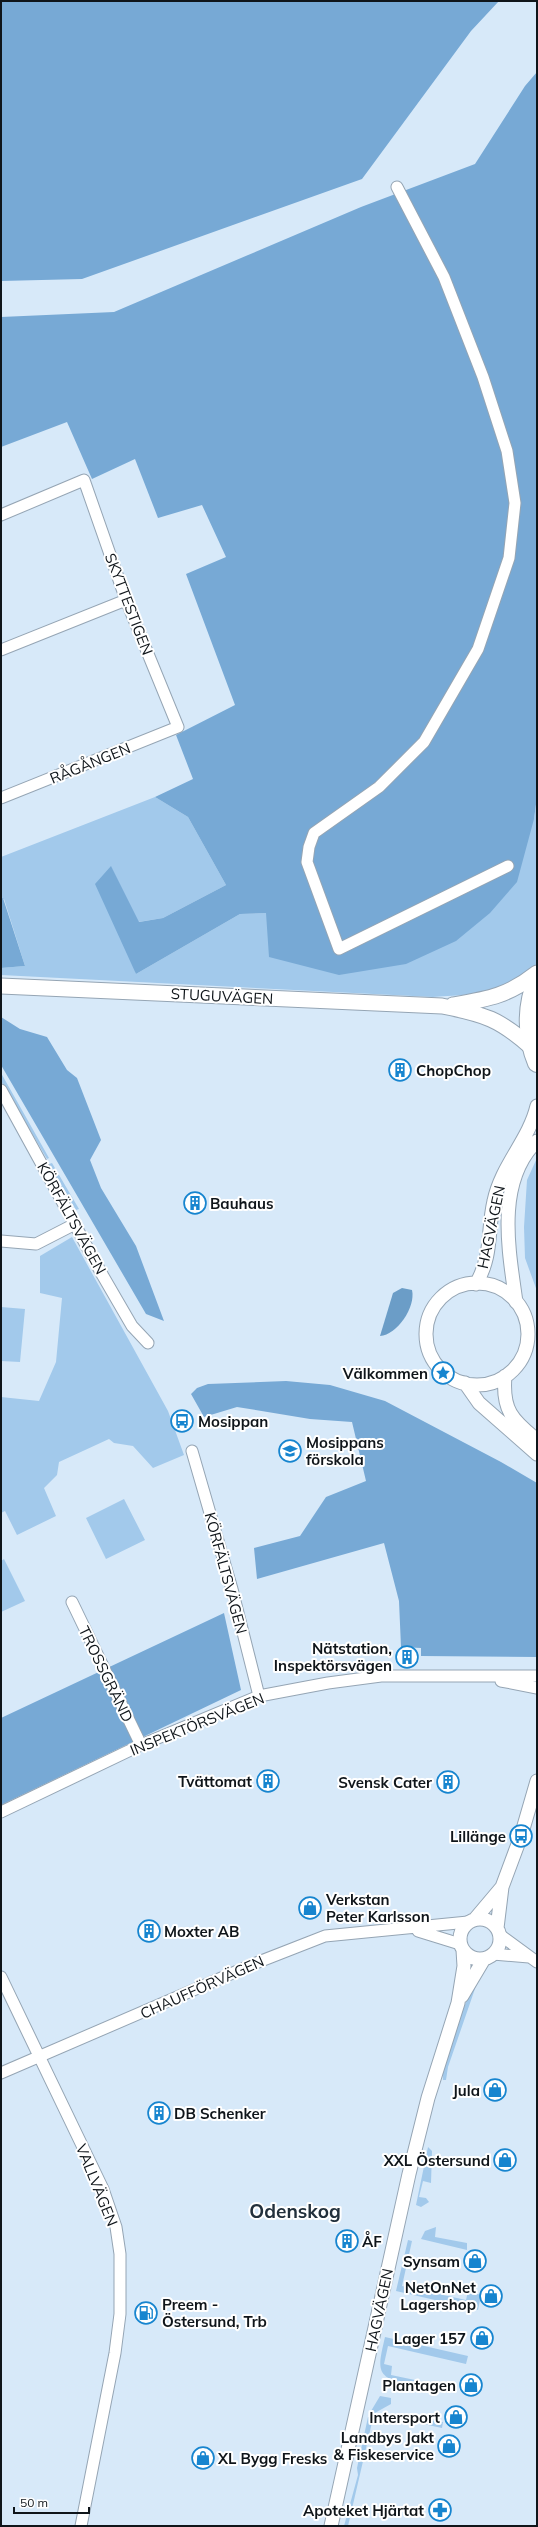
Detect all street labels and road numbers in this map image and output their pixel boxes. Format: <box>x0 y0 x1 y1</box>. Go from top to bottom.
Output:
street label: SKYTTESTIGEN <box>101 550 157 658</box>
street label: RÅGÅNGEN <box>47 737 133 788</box>
street label: STUGUVÄGEN <box>170 984 274 1008</box>
street label: KÖRFÄLTSVÄGEN <box>33 1159 111 1277</box>
street label: HAGVÄGEN <box>473 1184 509 1270</box>
street label: KÖRFÄLTSVÄGEN <box>201 1510 251 1636</box>
street label: TROSSGRÄND <box>75 1623 137 1725</box>
street label: INSPEKTÖRSVÄGEN <box>127 1688 267 1760</box>
street label: CHAUFFÖRVÄGEN <box>137 1951 267 2023</box>
street label: VALLVÄGEN <box>72 2141 122 2229</box>
street label: HAGVÄGEN <box>361 2267 397 2353</box>

